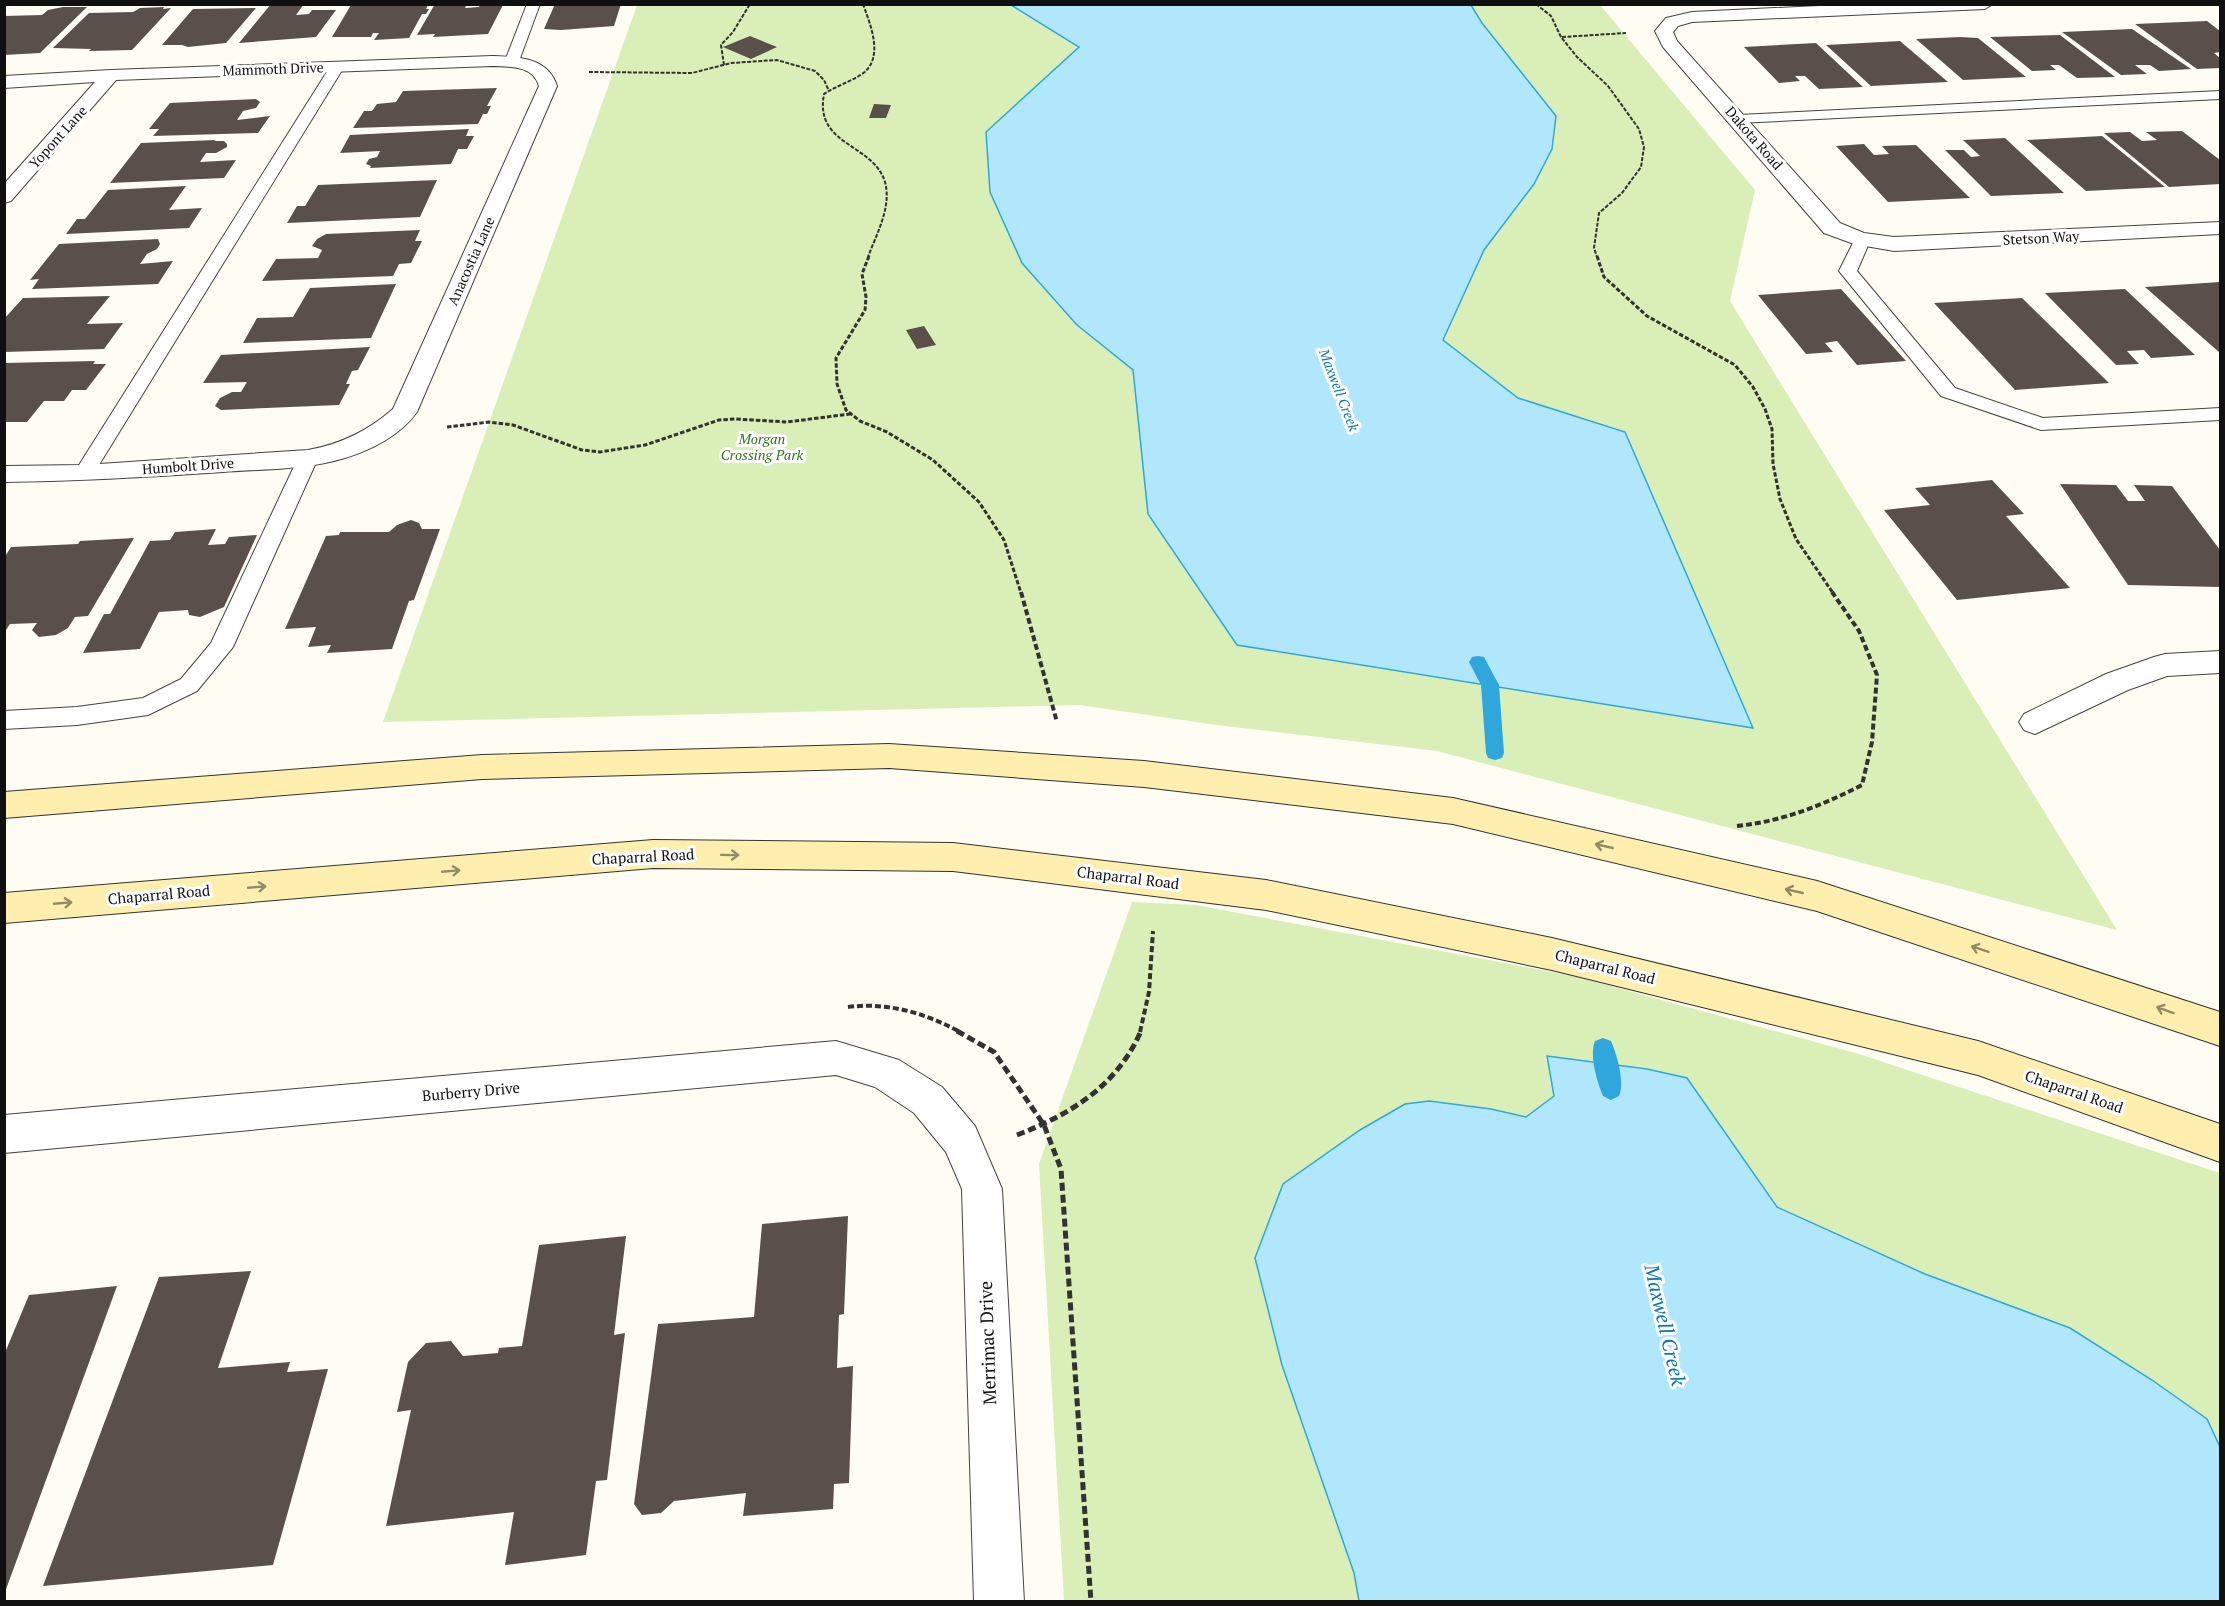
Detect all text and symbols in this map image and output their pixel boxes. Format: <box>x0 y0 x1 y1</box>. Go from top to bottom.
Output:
street label: Mammoth Drive <box>222 57 324 80</box>
street label: Yopont Lane <box>24 101 91 172</box>
street label: Dakota Road <box>1721 102 1787 174</box>
street label: Anacostia Lane <box>443 214 499 308</box>
street label: Stetson Way <box>2002 226 2081 249</box>
water label: Maxwell Creek <box>1315 345 1364 434</box>
park label: Morgan Crossing Park <box>721 429 804 464</box>
street label: Humbolt Drive <box>141 453 234 478</box>
one-way arrow <box>1595 840 1614 852</box>
street label: Chaparral Road <box>591 843 695 869</box>
one-way arrow <box>719 849 739 861</box>
street label: Chaparral Road <box>1076 861 1180 893</box>
one-way arrow <box>441 865 461 876</box>
street label: Chaparral Road <box>107 880 211 908</box>
one-way arrow <box>247 881 267 892</box>
one-way arrow <box>1785 885 1804 896</box>
one-way arrow <box>52 897 72 908</box>
one-way arrow <box>1971 943 1990 954</box>
street label: Chaparral Road <box>1553 944 1658 988</box>
one-way arrow <box>2157 1003 2175 1014</box>
street label: Chaparral Road <box>2022 1065 2126 1117</box>
street label: Burberry Drive <box>421 1077 521 1105</box>
water label: Maxwell Creek <box>1638 1261 1693 1389</box>
street label: Merrimac Drive <box>973 1281 1001 1406</box>

